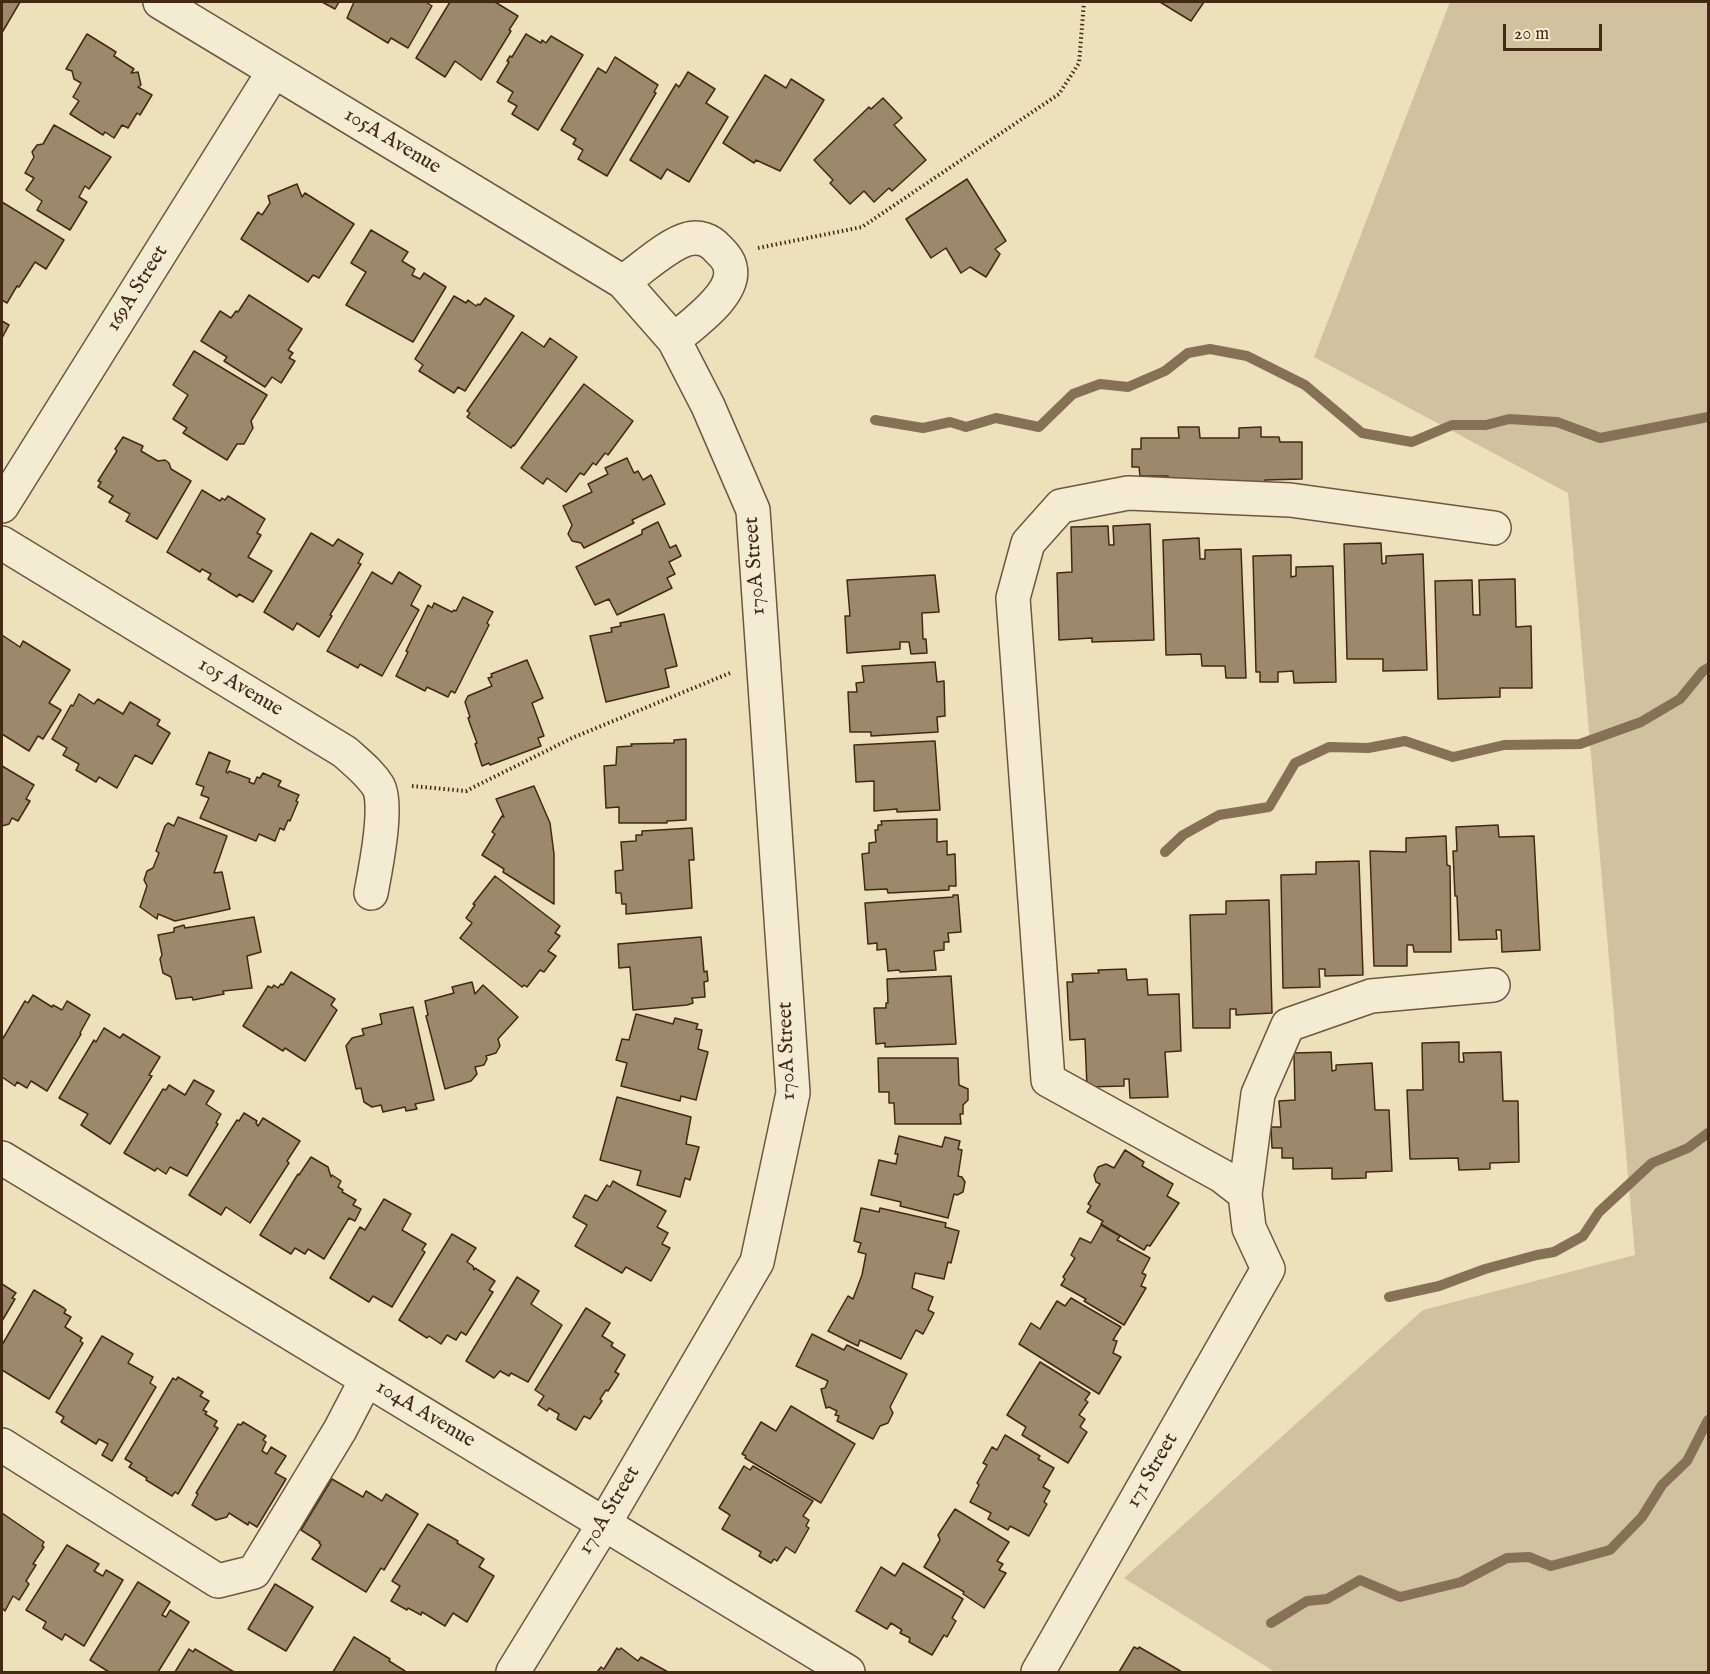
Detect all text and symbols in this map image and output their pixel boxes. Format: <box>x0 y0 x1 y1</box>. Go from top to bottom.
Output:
scale bar <box>1506 12 1605 50</box>
text: 20 m <box>1514 23 1549 46</box>
street label: 105A Avenue <box>339 103 445 181</box>
street label: 169A Street <box>102 241 174 337</box>
street label: 170A Street <box>740 516 772 616</box>
street label: 105 Avenue <box>193 653 287 723</box>
street label: 170A Street <box>774 1001 802 1101</box>
street label: 104A Avenue <box>371 1376 479 1454</box>
street label: 171 Street <box>1122 1429 1184 1513</box>
street label: 170A Street <box>574 1462 646 1560</box>

